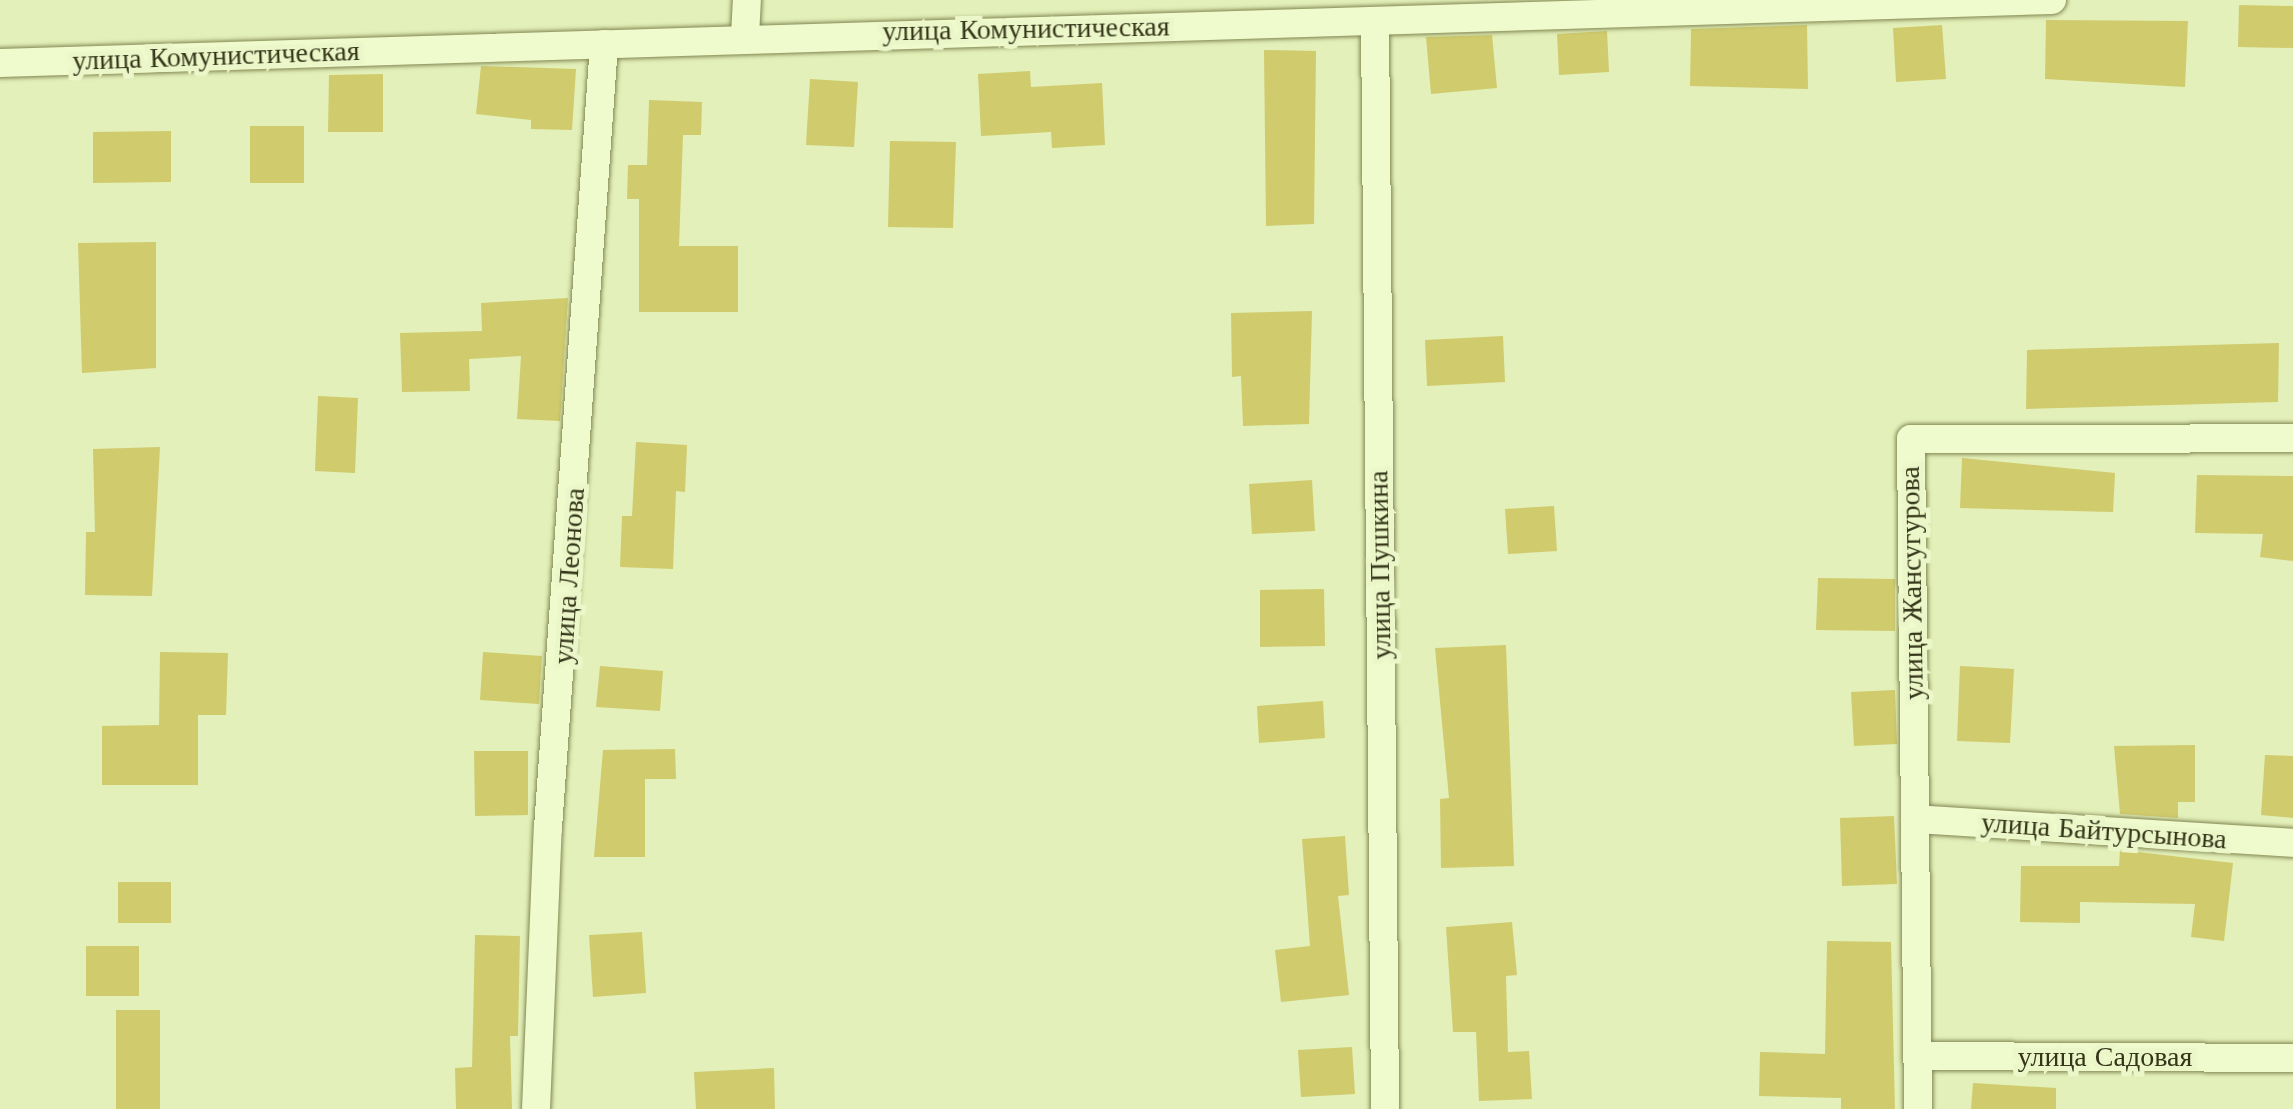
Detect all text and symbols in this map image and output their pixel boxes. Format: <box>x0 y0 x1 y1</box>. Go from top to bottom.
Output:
street label: улица Комунистическая <box>882 10 1170 48</box>
street label: улица Комунистическая <box>72 34 360 78</box>
street label: улица Жансугурова <box>1893 466 1931 700</box>
street label: улица Пушкина <box>1362 470 1398 660</box>
street label: улица Леонова <box>546 487 592 665</box>
street label: улица Байтурсынова <box>1980 806 2228 856</box>
street label: улица Садовая <box>2018 1040 2192 1074</box>

